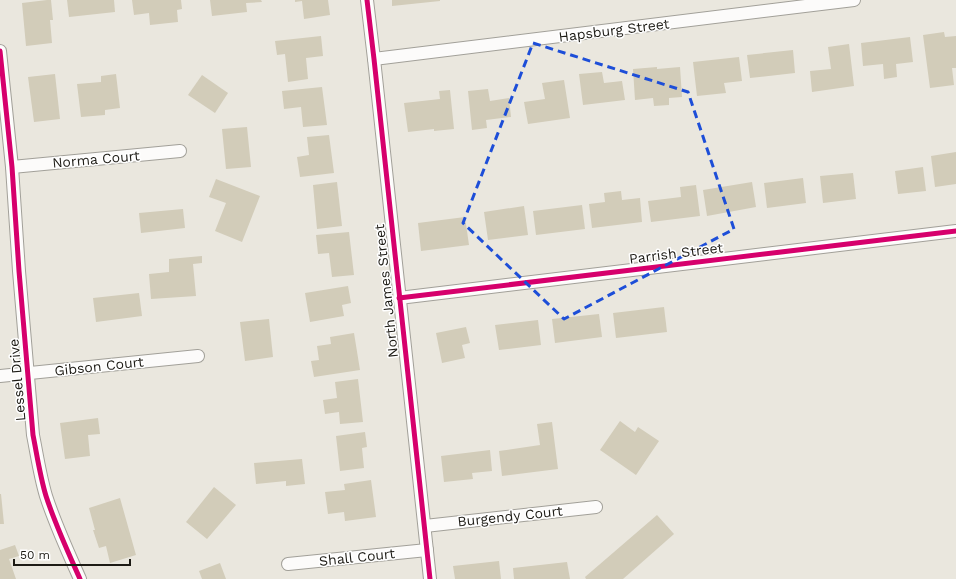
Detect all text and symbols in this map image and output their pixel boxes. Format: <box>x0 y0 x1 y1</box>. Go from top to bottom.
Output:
street label: Hapsburg Street <box>558 15 670 45</box>
street label: Norma Court <box>52 147 141 171</box>
street label: North James Street <box>371 223 401 359</box>
street label: Parrish Street <box>628 239 724 267</box>
street label: Lessel Drive <box>5 338 29 422</box>
street label: Gibson Court <box>54 353 145 379</box>
street label: Burgendy Court <box>457 503 563 529</box>
scale bar <box>14 541 130 567</box>
street label: Shall Court <box>318 545 396 569</box>
text: 50 m <box>20 548 50 562</box>

